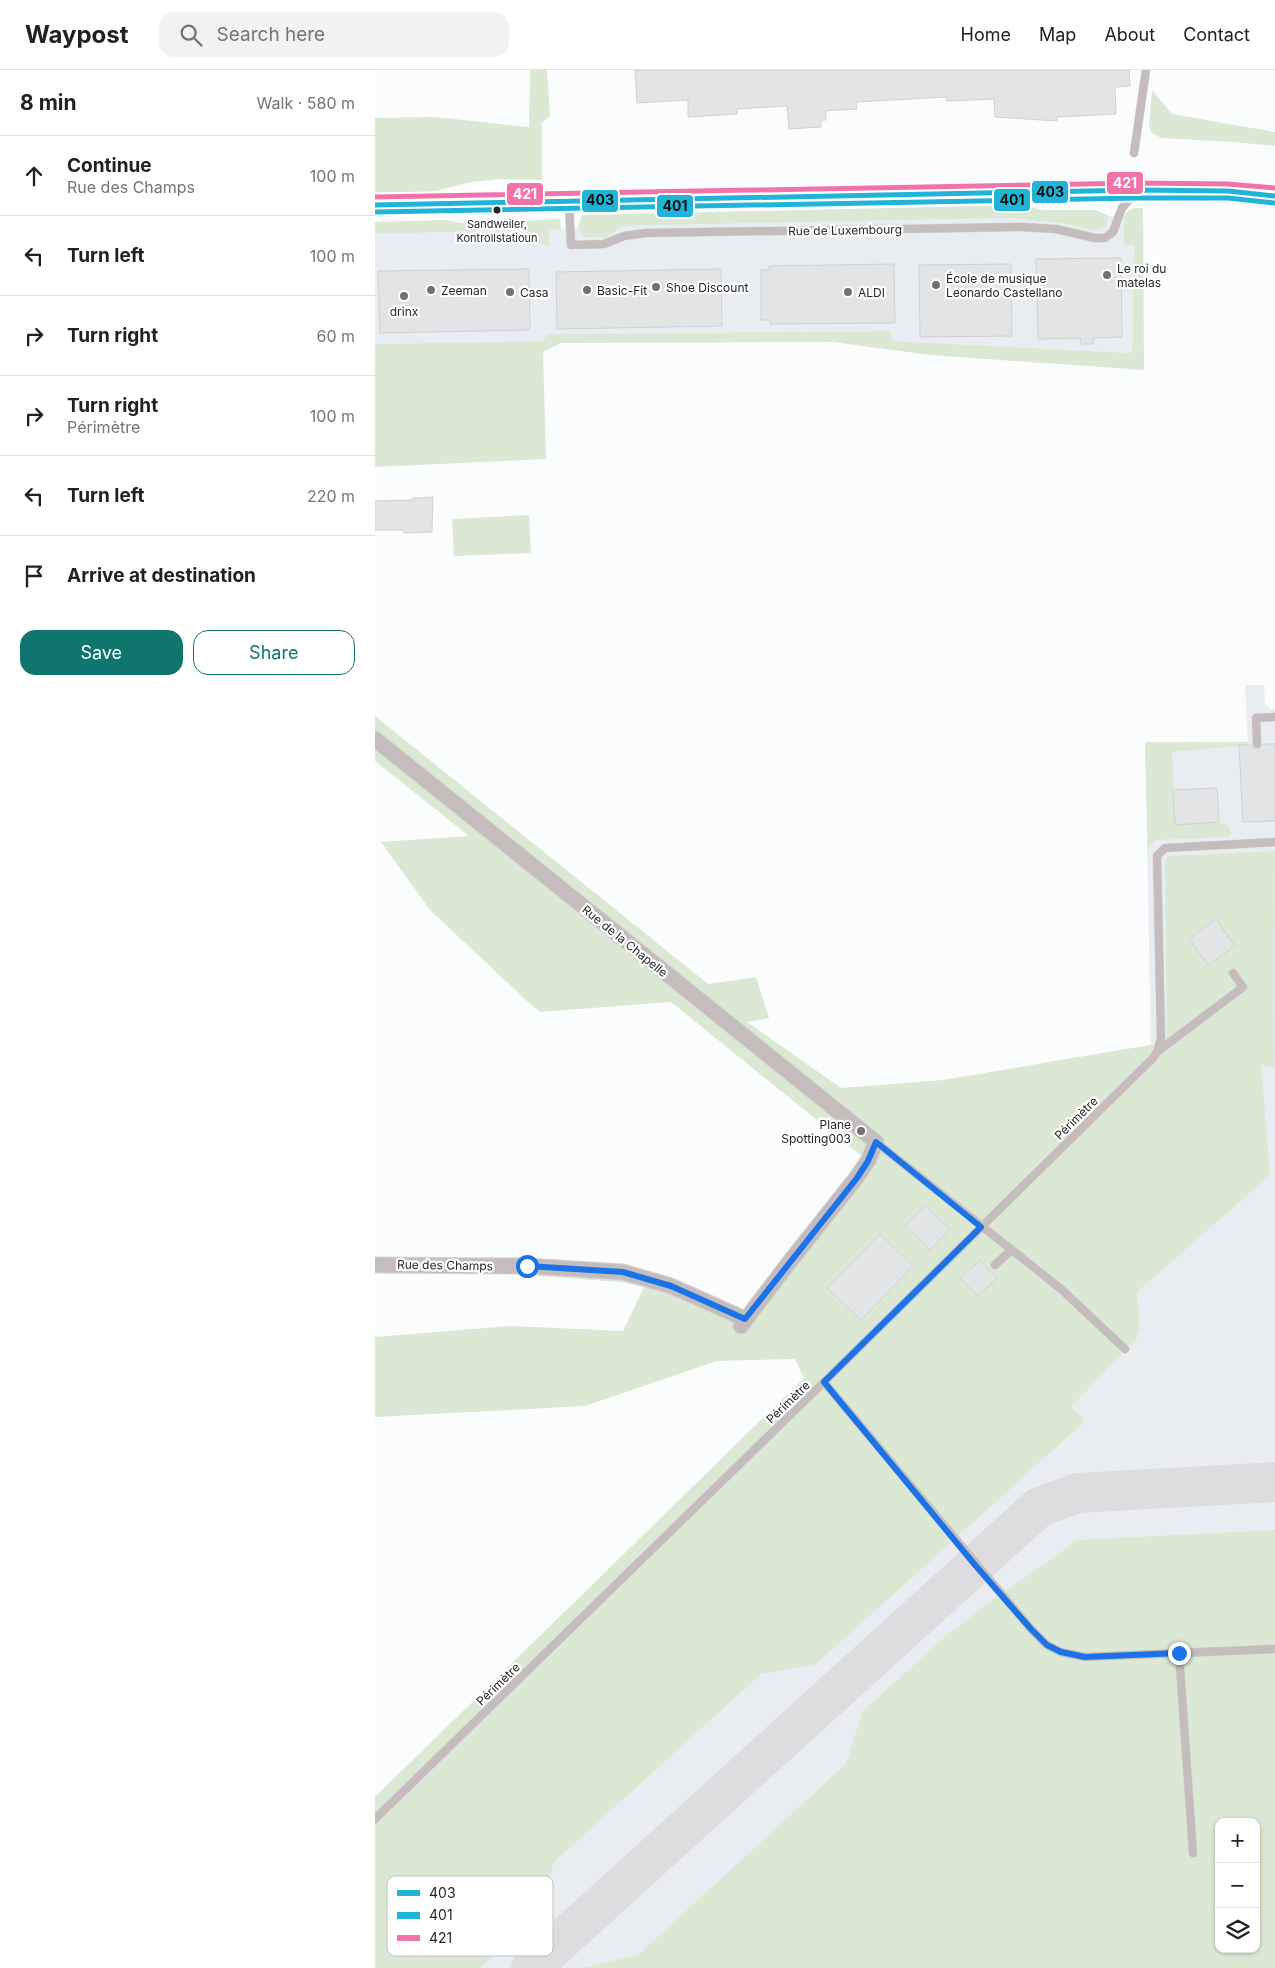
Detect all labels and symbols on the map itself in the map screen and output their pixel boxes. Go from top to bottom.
line badge: 421 [1106,171,1144,195]
text: 421 [1113,174,1137,191]
line badge: 403 [1031,180,1069,204]
line badge: 421 [506,182,544,206]
text: 403 [1036,183,1064,200]
text: 421 [513,185,537,202]
line badge: 401 [993,188,1031,212]
line badge: 403 [581,189,619,213]
text: 403 [586,191,614,208]
text: 401 [1000,191,1024,208]
line badge: 401 [656,194,694,218]
text: 401 [663,197,687,214]
marker: Sandweiler, Kontrollstatioun [492,205,502,215]
place label: Sandweiler, Kontrollstatioun [456,217,538,245]
street label: Rue de Luxembourg [788,222,902,238]
place label: Le roi du matelas [1117,261,1166,290]
marker: Le roi du matelas [1101,269,1113,281]
place label: École de musique Leonardo Castellano [946,271,1063,300]
marker: École de musique Leonardo Castellano [930,279,942,291]
place label: Shoe Discount [666,280,748,295]
marker: Shoe Discount [650,281,662,293]
place label: Zeeman [441,283,487,298]
place label: Basic-Fit [597,283,647,298]
marker: Zeeman [425,284,437,296]
marker: Basic-Fit [581,284,593,296]
place label: Casa [520,285,549,300]
place label: ALDI [858,285,885,300]
marker: Casa [504,286,516,298]
marker: ALDI [842,286,854,298]
marker: drinx [398,290,410,302]
place label: drinx [390,304,419,319]
street label: Rue de la Chapelle [579,902,671,980]
street label: Périmètre [1051,1093,1101,1143]
place label: Plane Spotting003 [781,1117,851,1146]
marker: Plane Spotting003 [855,1125,867,1137]
route start [516,1255,539,1278]
street label: Rue des Champs [397,1257,493,1273]
street label: Périmètre [763,1378,813,1426]
route end [1168,1642,1191,1665]
street label: Périmètre [473,1660,523,1708]
legend [387,1876,553,1956]
text: 403 [429,1884,456,1901]
text: 401 [429,1906,453,1923]
text: 421 [429,1929,452,1946]

